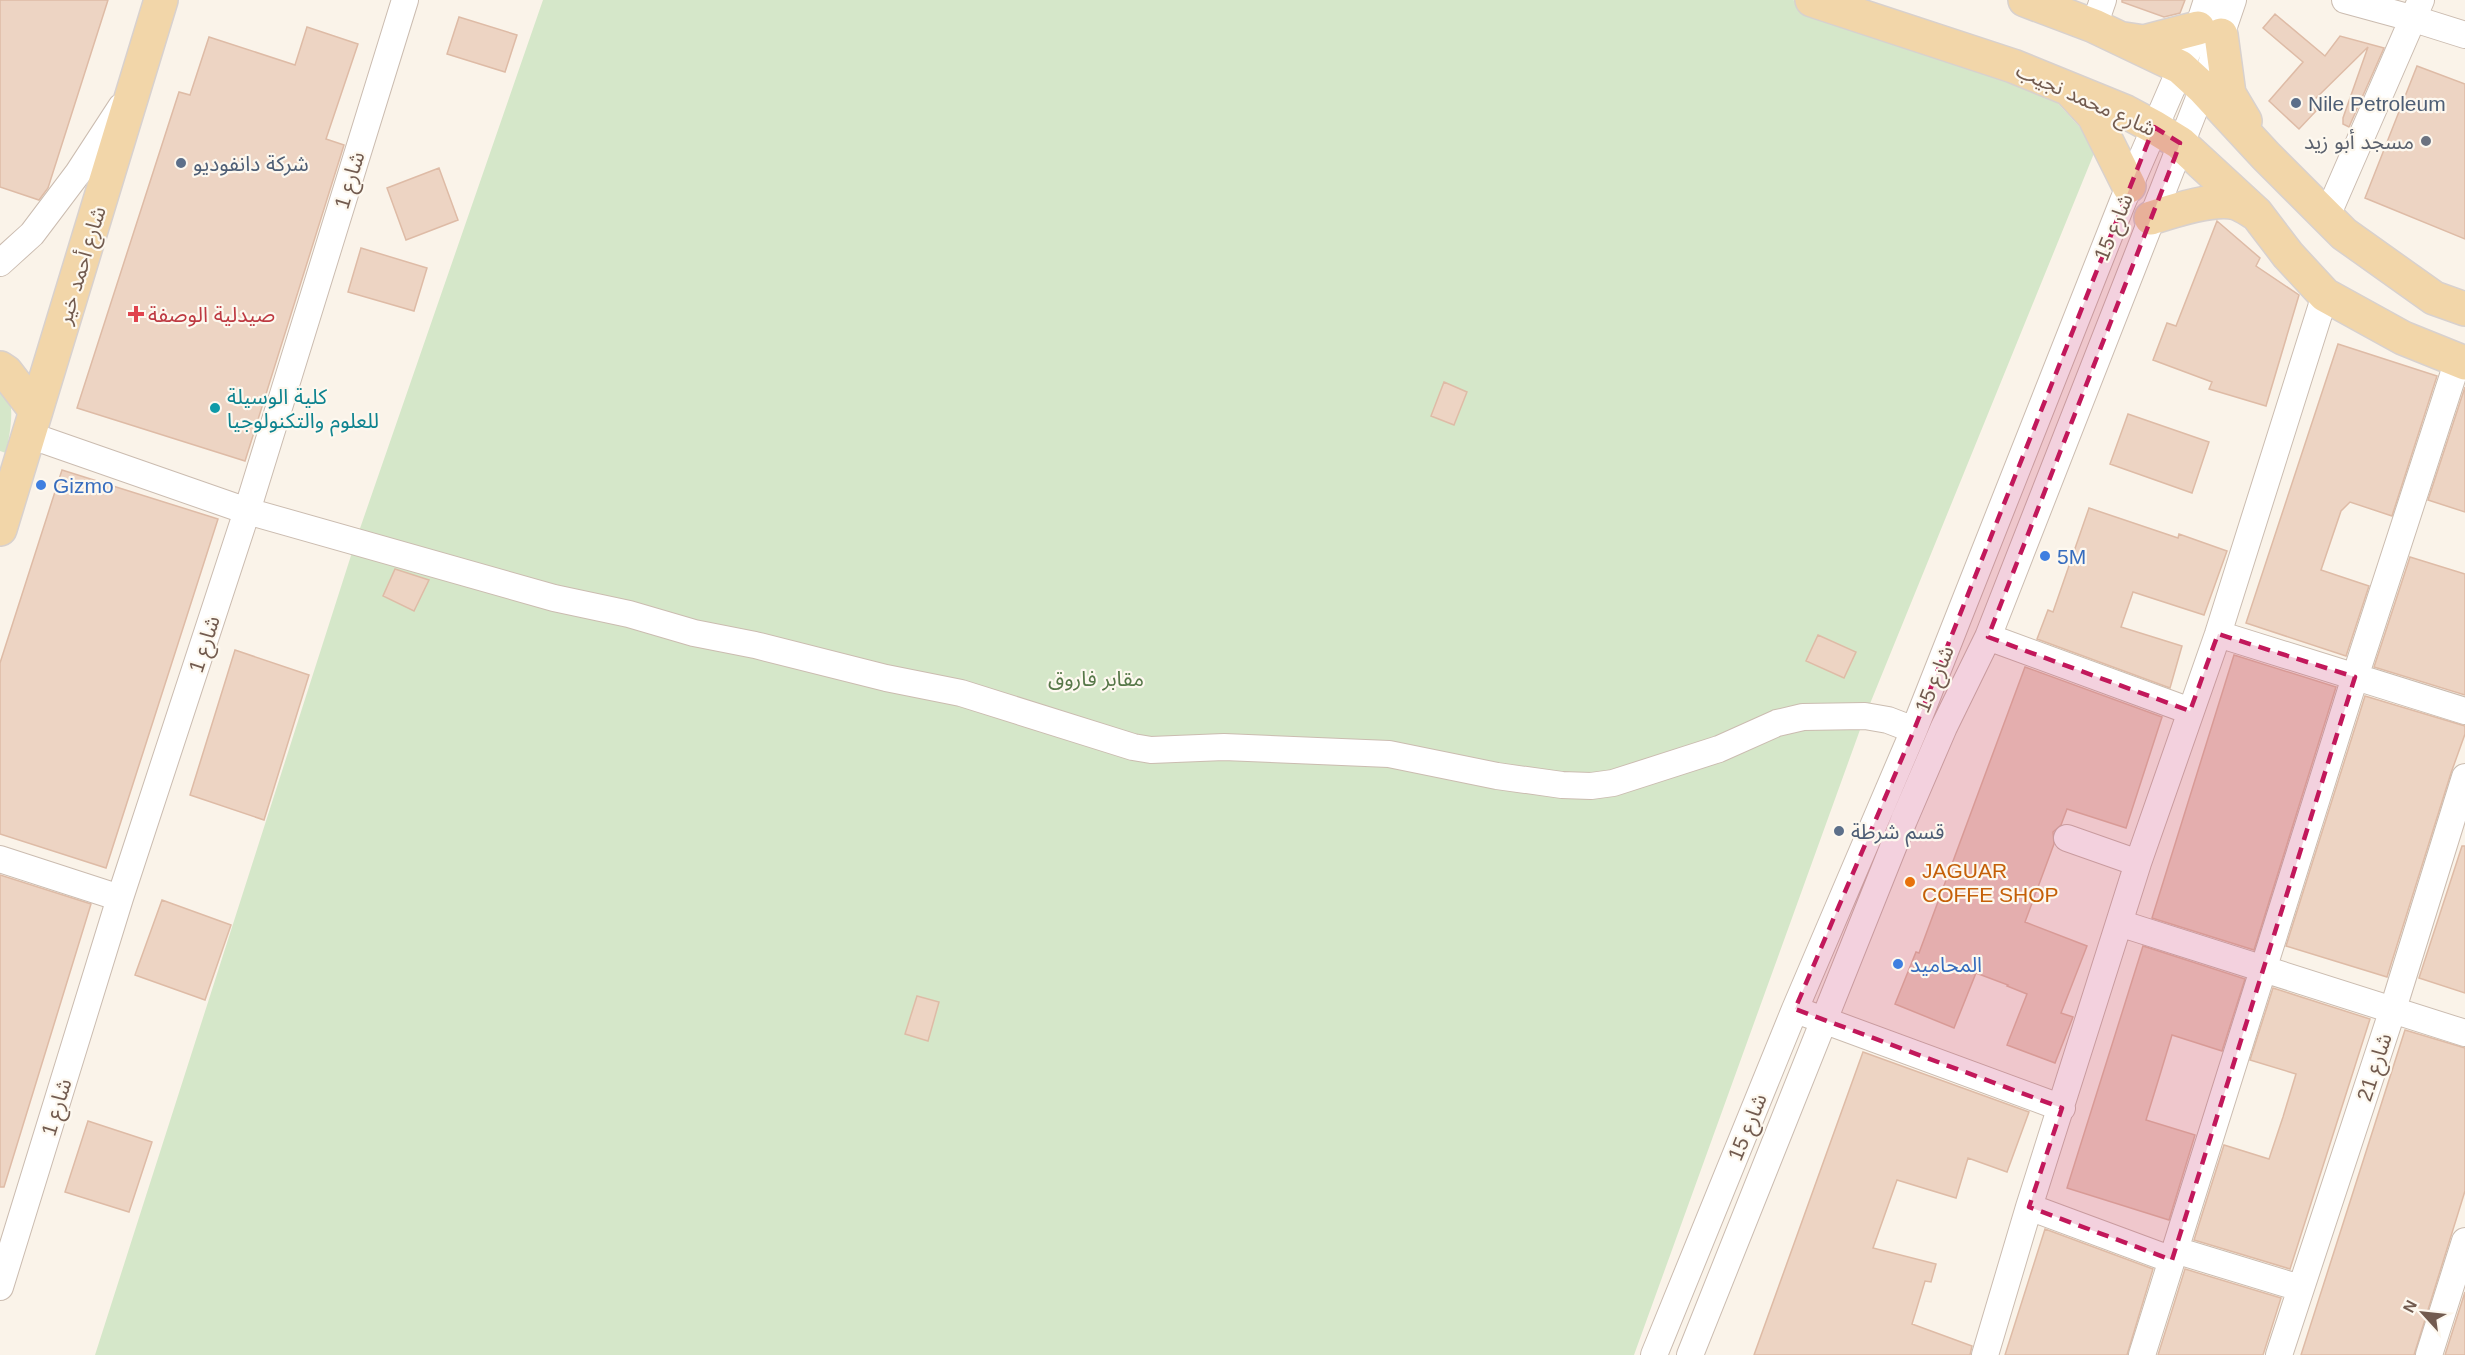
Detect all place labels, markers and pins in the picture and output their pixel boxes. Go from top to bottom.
place label: Nile Petroleum [2308,92,2446,115]
marker: Nile Petroleum [2289,96,2303,110]
place label: مسجد أبو زيد [2304,129,2414,154]
marker: مسجد أبو زيد [2419,134,2433,148]
place label: شركة دانفوديو [193,152,309,176]
marker: شركة دانفوديو [174,156,188,170]
place label: صيدلية الوصفة [148,303,275,327]
marker: صيدلية الوصفة [129,307,143,321]
place label: كلية الوسيلة للعلوم والتكنولوجيا [227,385,379,437]
marker: كلية الوسيلة للعلوم والتكنولوجيا [208,401,222,415]
place label: Gizmo [53,474,114,497]
marker: Gizmo [34,478,48,492]
place label: 5M [2057,545,2086,568]
marker: 5M [2038,549,2052,563]
place label: قسم شرطة [1851,820,1944,847]
marker: قسم شرطة [1832,824,1846,838]
place label: JAGUAR COFFE SHOP [1922,859,2059,906]
marker: JAGUAR COFFE SHOP [1903,875,1917,889]
place label: المحاميد [1910,953,1982,976]
marker: المحاميد [1891,957,1905,971]

